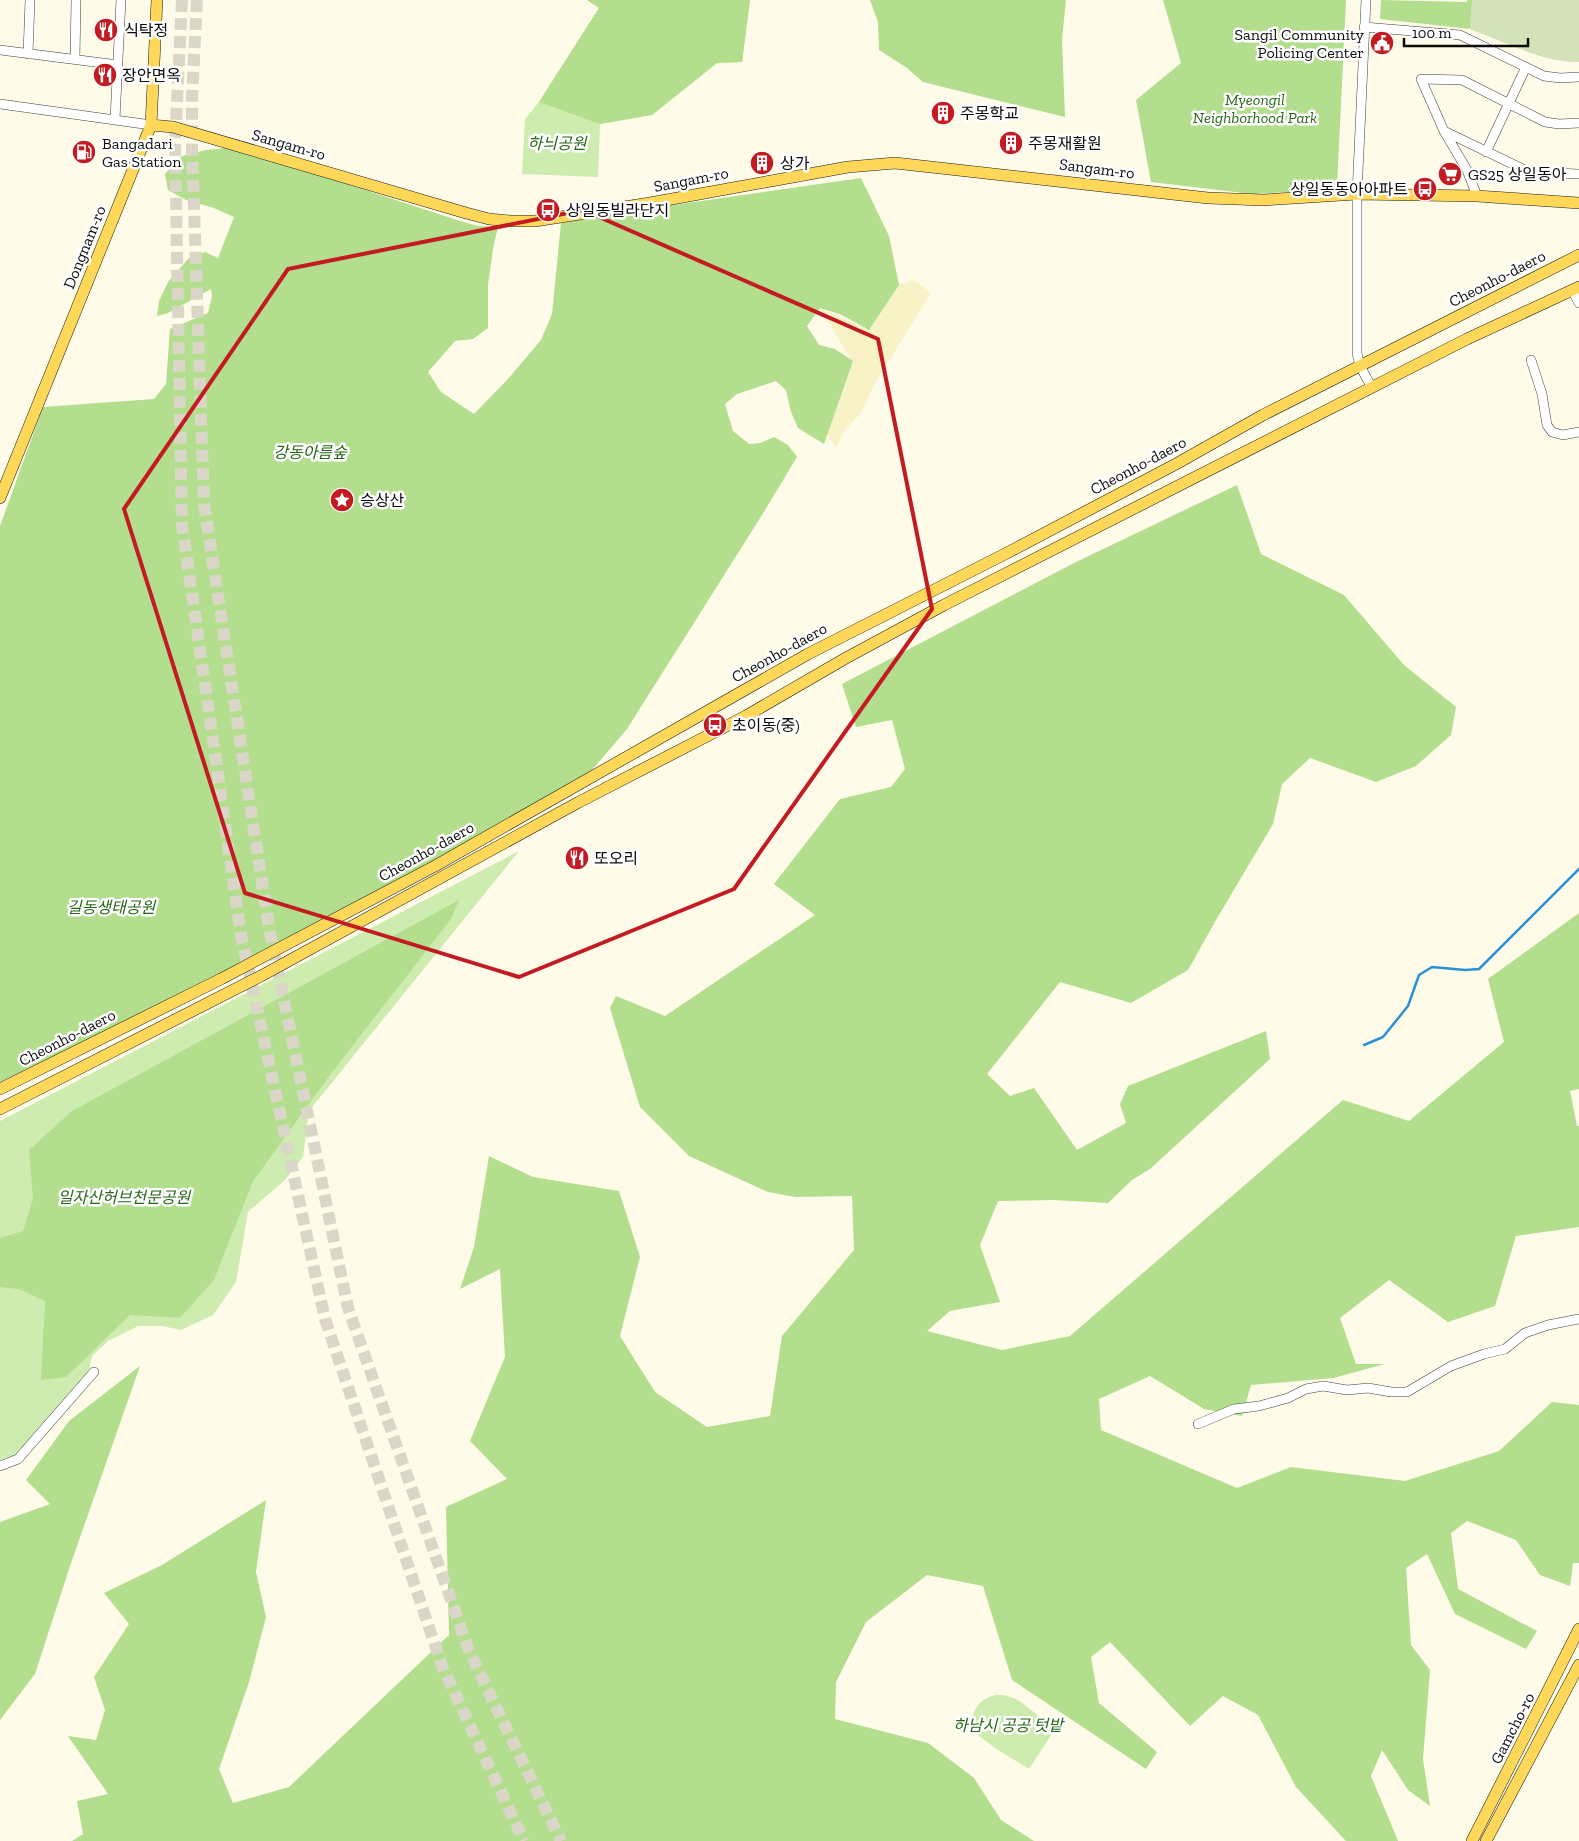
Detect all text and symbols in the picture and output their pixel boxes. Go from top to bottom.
scale bar [1404,15,1528,47]
restaurant icon: 식탁정 [93,17,119,43]
place label: 식탁정 [124,21,168,40]
text: 100 m [1412,24,1451,42]
place label: Sangil Community Policing Center [1235,25,1365,62]
public building icon: Sangil Community Policing Center [1369,30,1395,56]
restaurant icon: 장안면옥 [92,62,118,88]
place label: 장안면옥 [122,66,181,85]
park label: Myeongil Neighborhood Park [1193,90,1317,127]
building icon: 주몽학교 [930,100,956,126]
place label: 주몽학교 [960,104,1019,123]
street label: Sangam-ro [250,125,328,164]
building icon: 주몽재활원 [998,130,1024,156]
place label: Bangadari Gas Station [102,134,182,171]
park label: 하늬공원 [528,134,588,153]
place label: 주몽재활원 [1028,134,1102,153]
fuel station icon: Bangadari Gas Station [71,139,97,165]
building icon: 상가 [749,150,775,176]
place label: 상가 [780,154,810,173]
street label: Sangam-ro [1058,154,1136,183]
supermarket icon: GS25 상일동아 [1437,161,1463,187]
street label: Sangam-ro [652,163,730,196]
place label: GS25 상일동아 [1468,165,1567,184]
bus stop icon: 상일동동아아파트 [1412,176,1438,202]
place label: 상일동동아아파트 [1290,180,1408,199]
bus stop icon: 상일동빌라단지 [535,197,561,223]
place label: 상일동빌라단지 [566,201,669,220]
street label: Dongnam-ro [59,203,110,292]
street label: Cheonho-daero [1446,246,1549,311]
street label: Cheonho-daero [1087,432,1189,499]
park label: 강동아름숲 [273,443,348,462]
place icon: 승상산 [329,487,355,513]
place label: 승상산 [360,491,404,510]
street label: Cheonho-daero [728,618,830,686]
bus stop icon: 초이동(중) [702,712,728,738]
place label: 초이동(중) [732,716,800,735]
street label: Cheonho-daero [375,817,477,885]
restaurant icon: 또오리 [564,845,590,871]
place label: 또오리 [594,849,638,868]
park label: 길동생태공원 [67,898,156,917]
street label: Cheonho-daero [16,1005,119,1070]
park label: 일자산허브천문공원 [58,1188,192,1207]
street label: Gamcho-ro [1486,1689,1538,1767]
park label: 하남시 공공 텃밭 [953,1716,1065,1735]

